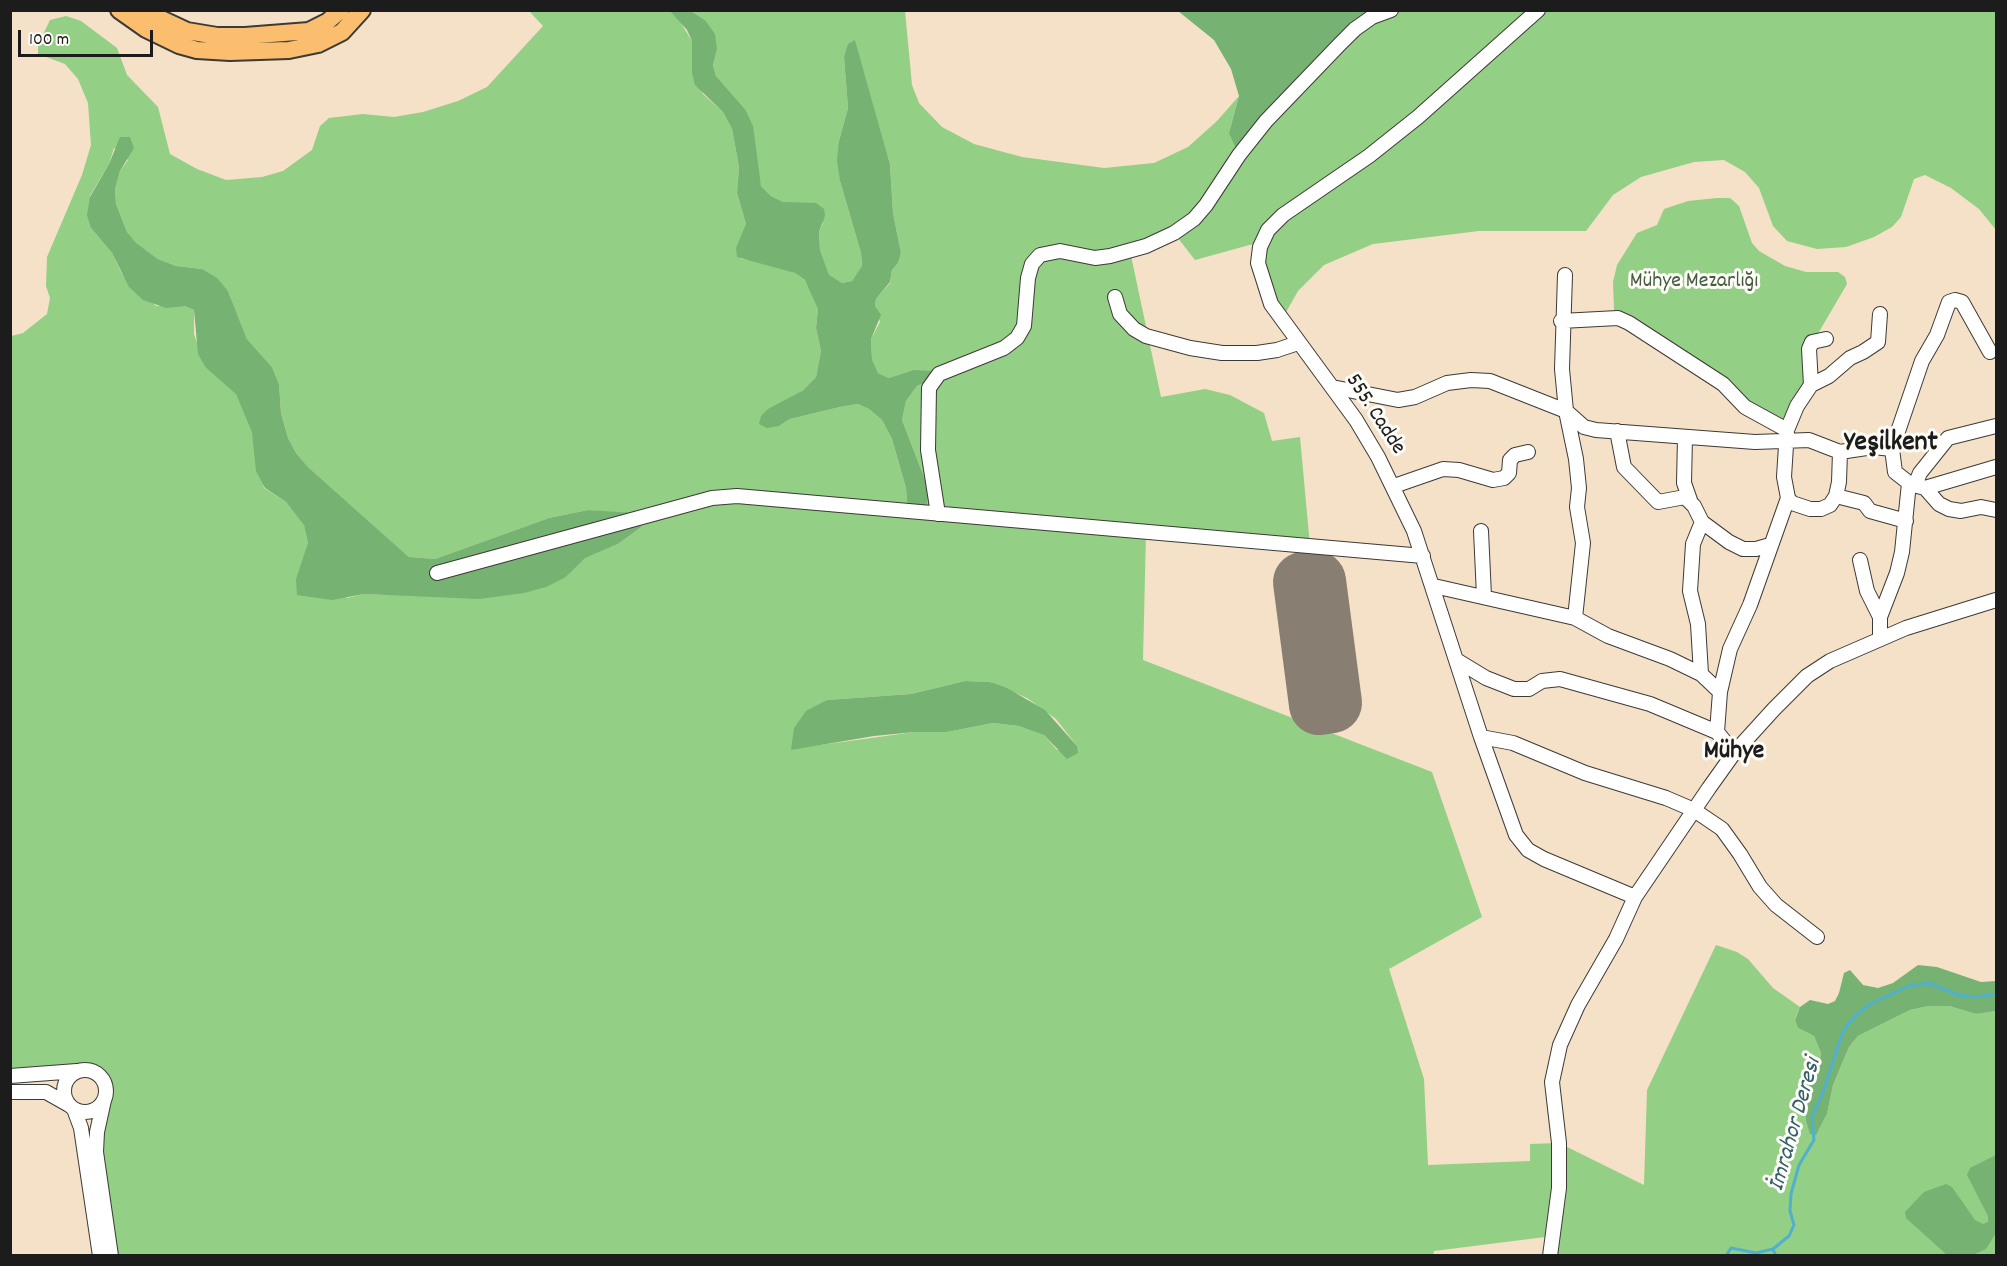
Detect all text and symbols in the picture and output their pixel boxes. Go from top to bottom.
scale bar [21,18,156,56]
text: 100 m [29,28,69,53]
park label: Mühye Mezarlığı [1630,270,1758,296]
street label: 555. Cadde [1338,370,1410,460]
district label: Yeşilkent [1844,428,1938,462]
district label: Mühye [1704,737,1764,769]
water label: İmrahor Deresi [1764,1055,1830,1195]

